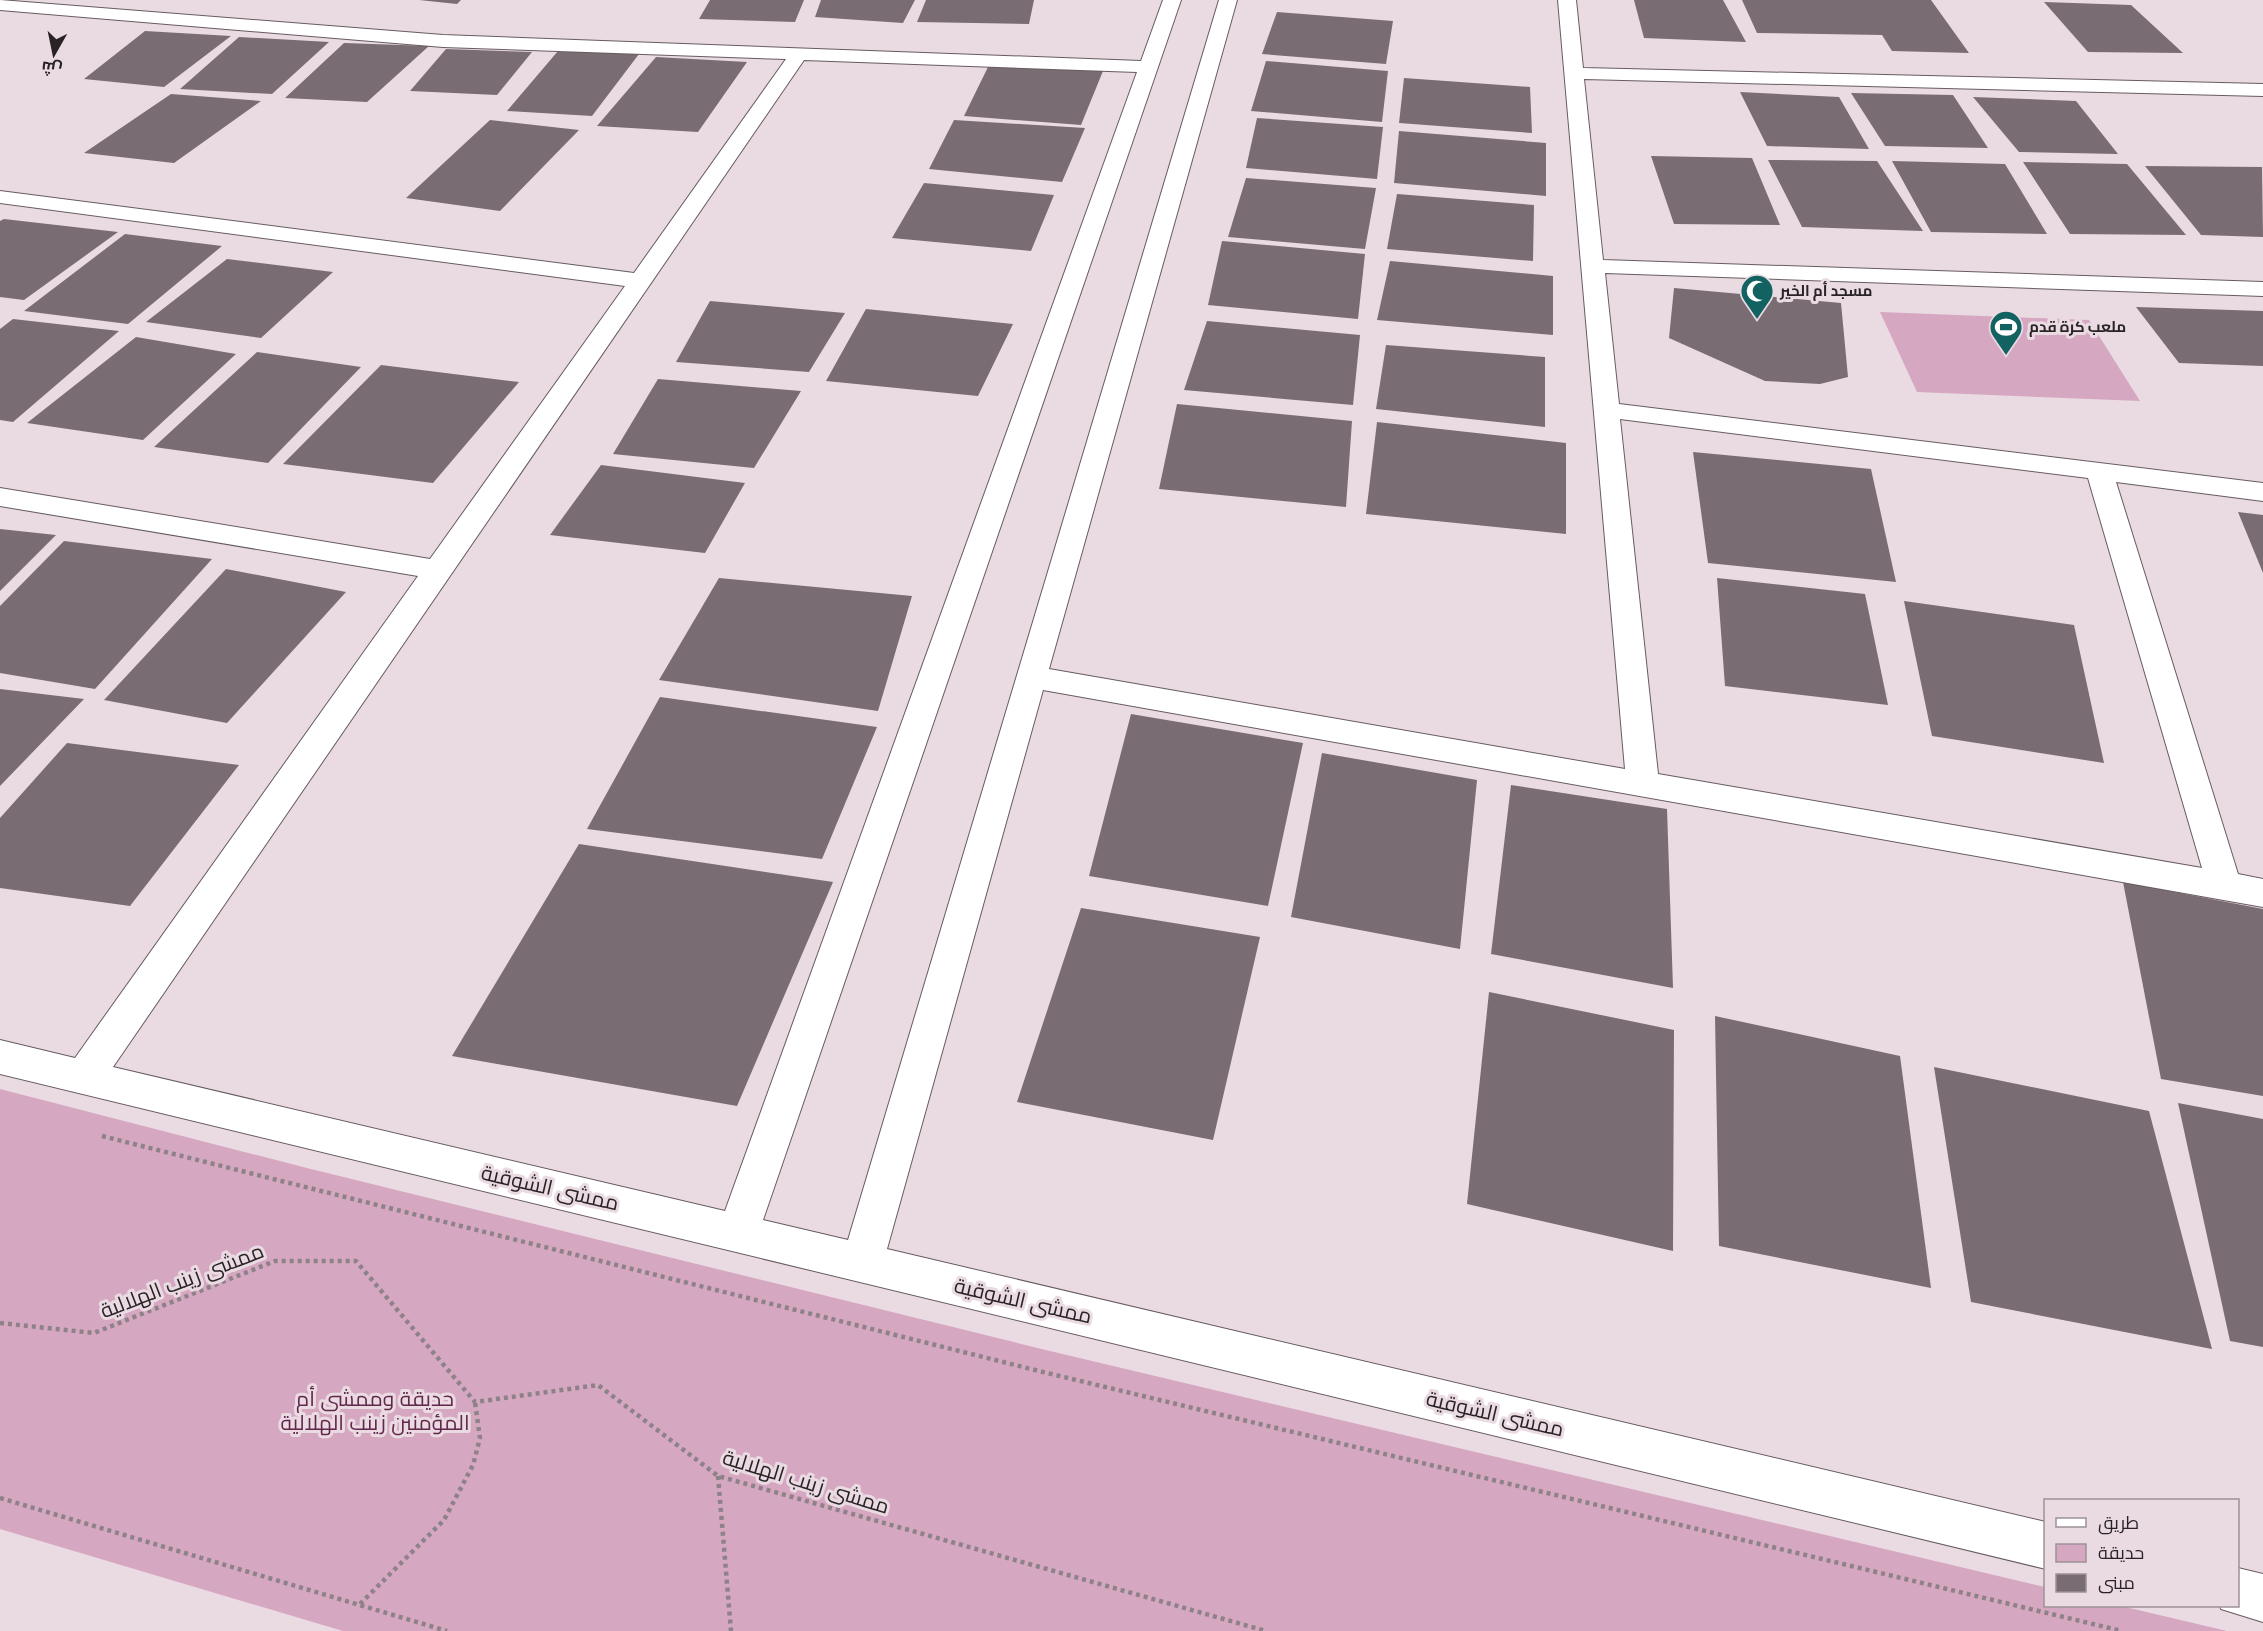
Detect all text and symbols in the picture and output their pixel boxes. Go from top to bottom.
north arrow [24,24,84,84]
text: ش [40,55,64,81]
mosque icon: مسجد أم الخير [1739,273,1775,320]
place label: مسجد أم الخير [1779,280,1872,301]
sports icon: ملعب كرة قدم [1988,309,2024,356]
place label: ملعب كرة قدم [2029,316,2126,337]
street label: ممشى الشوقية [478,1158,622,1217]
street label: ممشى زينب الهلالية [96,1236,268,1325]
street label: ممشى الشوقية [951,1271,1095,1330]
park label: حديقة وممشى أم المؤمنين زينب الهلالية [280,1384,470,1437]
street label: ممشى الشوقية [1423,1384,1567,1443]
street label: ممشى زينب الهلالية [719,1442,893,1521]
legend [2044,1499,2239,1607]
text: طريق [2098,1510,2139,1535]
text: حديقة [2098,1540,2144,1565]
text: مبنى [2098,1570,2135,1595]

